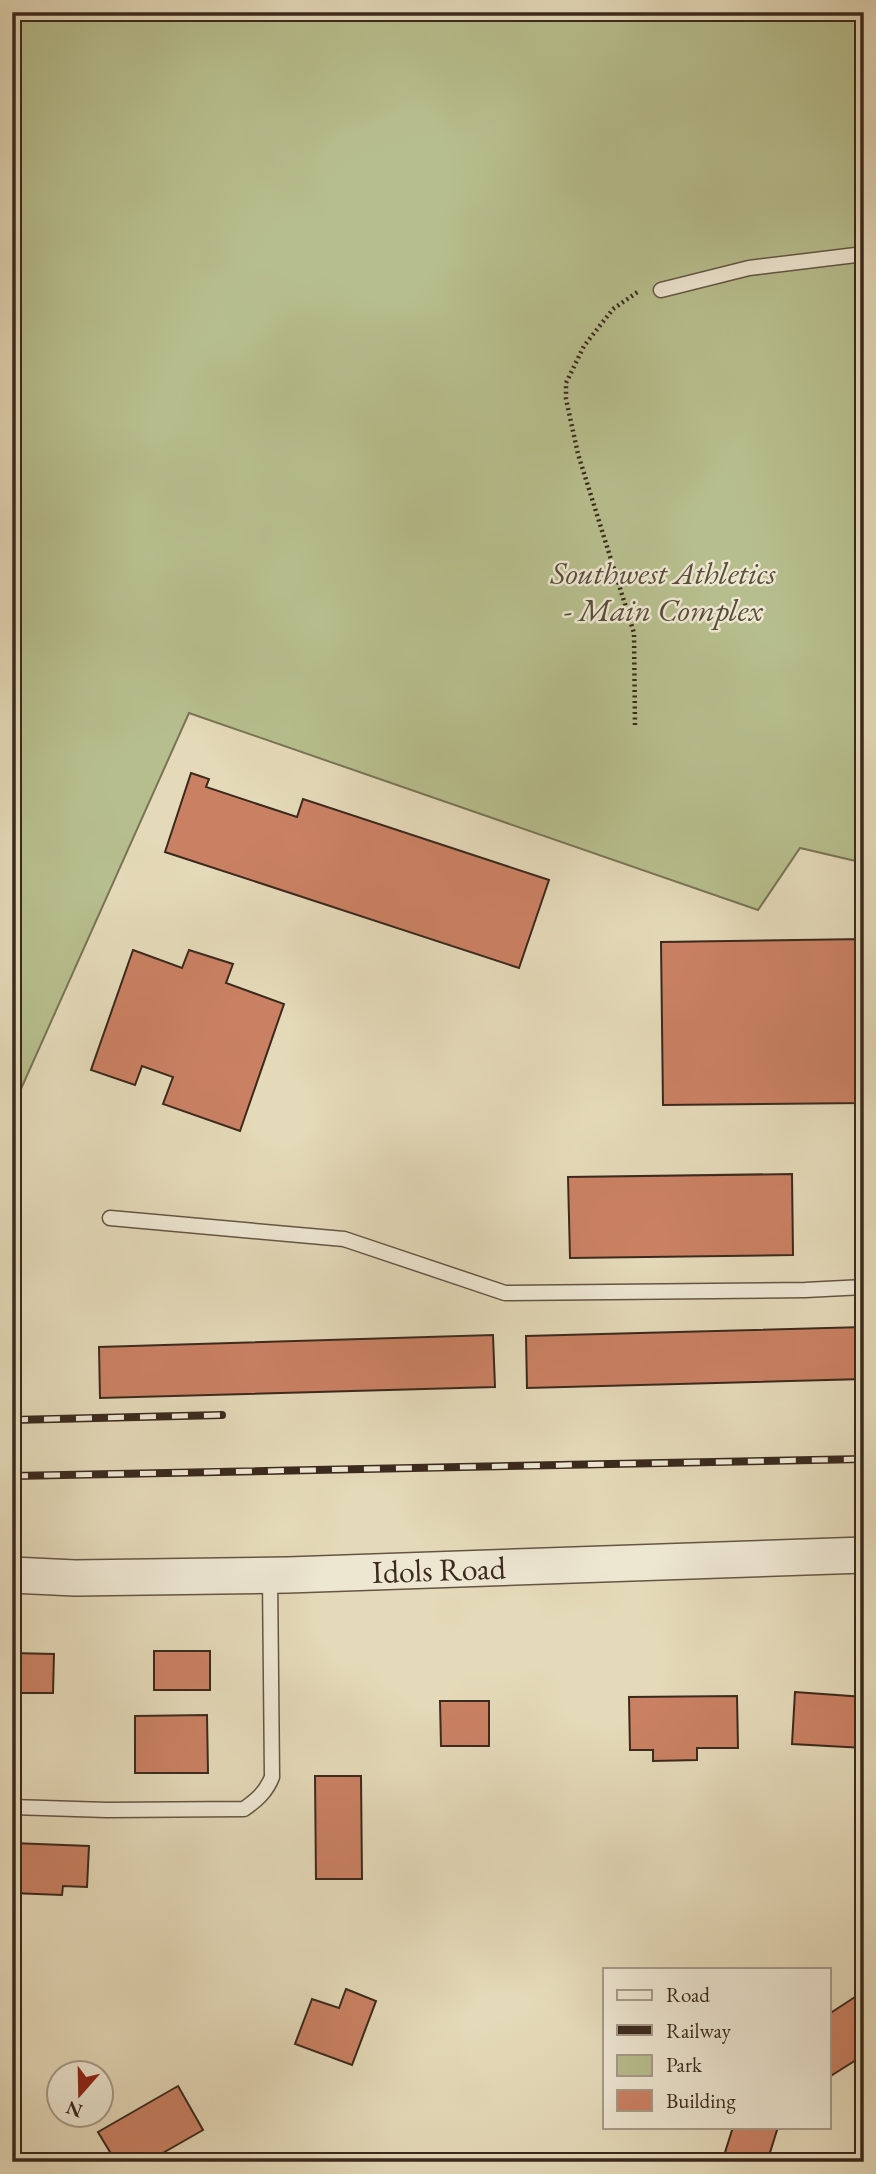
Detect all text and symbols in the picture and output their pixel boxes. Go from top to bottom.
park label: Southwest Athletics - Main Complex [549,552,776,631]
street label: Idols Road [371,1546,507,1593]
legend [603,1968,830,2128]
text: Road [666,1981,710,2008]
text: Railway [666,2017,732,2044]
text: Park [666,2051,703,2078]
north arrow [46,2058,116,2128]
text: Building [666,2087,736,2114]
text: N [62,2095,86,2124]

